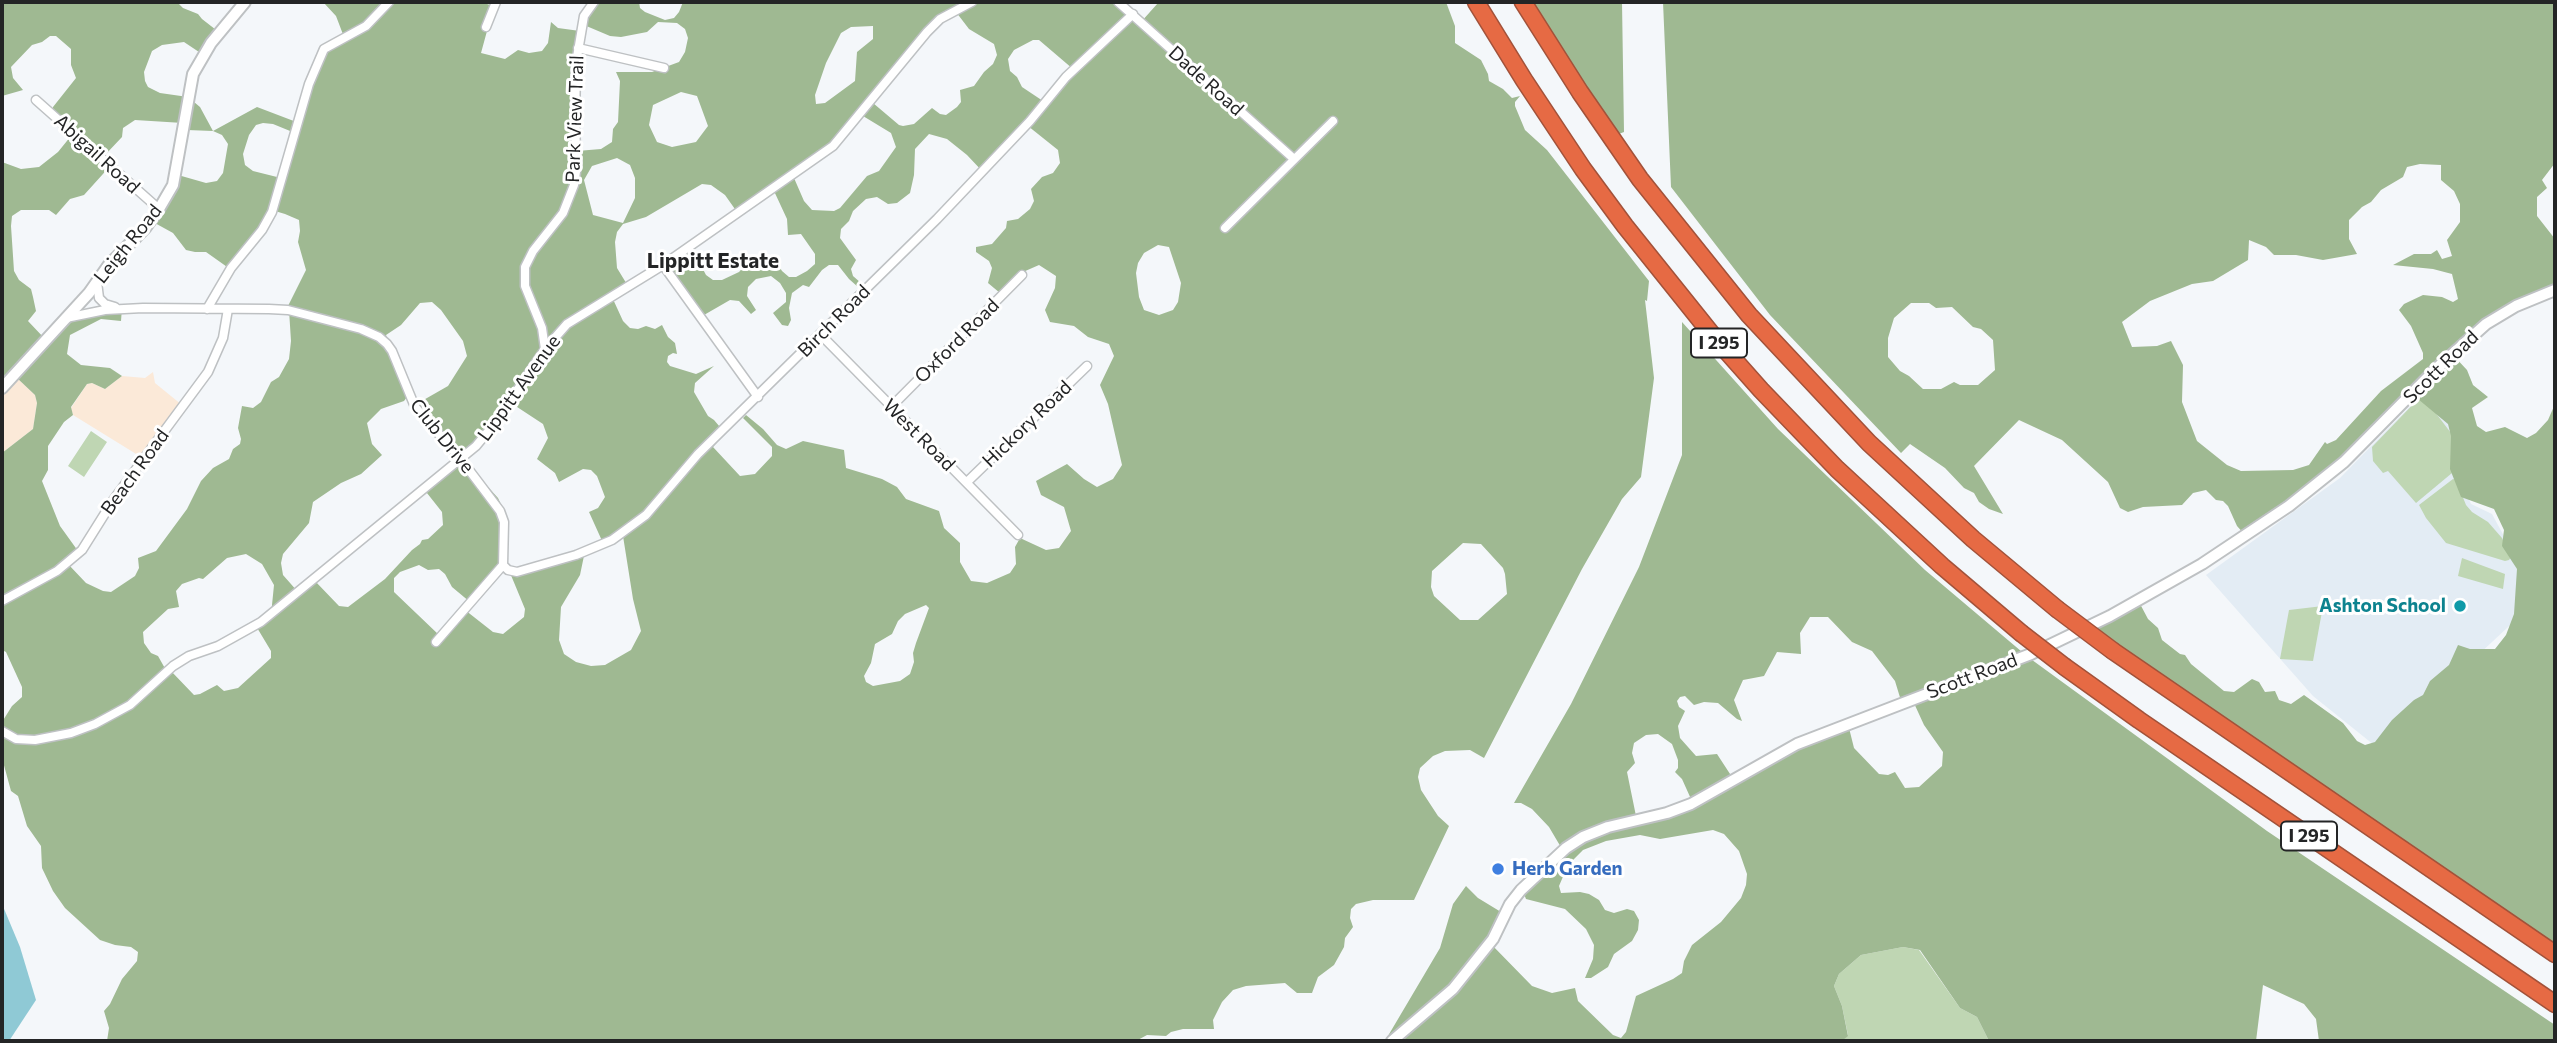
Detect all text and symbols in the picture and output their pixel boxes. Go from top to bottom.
street label: Dade Road [1164,41,1248,121]
street label: Park View Trail [561,55,589,183]
street label: Abigail Road [50,110,144,198]
street label: Leigh Road [89,200,167,288]
district label: Lippitt Estate [647,248,779,274]
street label: Birch Road [793,280,875,362]
street label: Oxford Road [910,294,1004,388]
street label: Scott Road [2399,326,2483,408]
road number: I 295 [1691,328,1747,358]
street label: Lippitt Avenue [473,330,565,446]
street label: Hickory Road [978,376,1076,472]
street label: Club Drive [405,394,479,478]
street label: West Road [878,394,960,476]
street label: Beach Road [96,425,174,519]
place label: Ashton School [2319,595,2446,617]
marker: Ashton School [2452,598,2468,614]
street label: Scott Road [1923,648,2021,704]
road number: I 295 [2281,822,2337,850]
place label: Herb Garden [1512,858,1623,880]
marker: Herb Garden [1490,861,1506,877]

